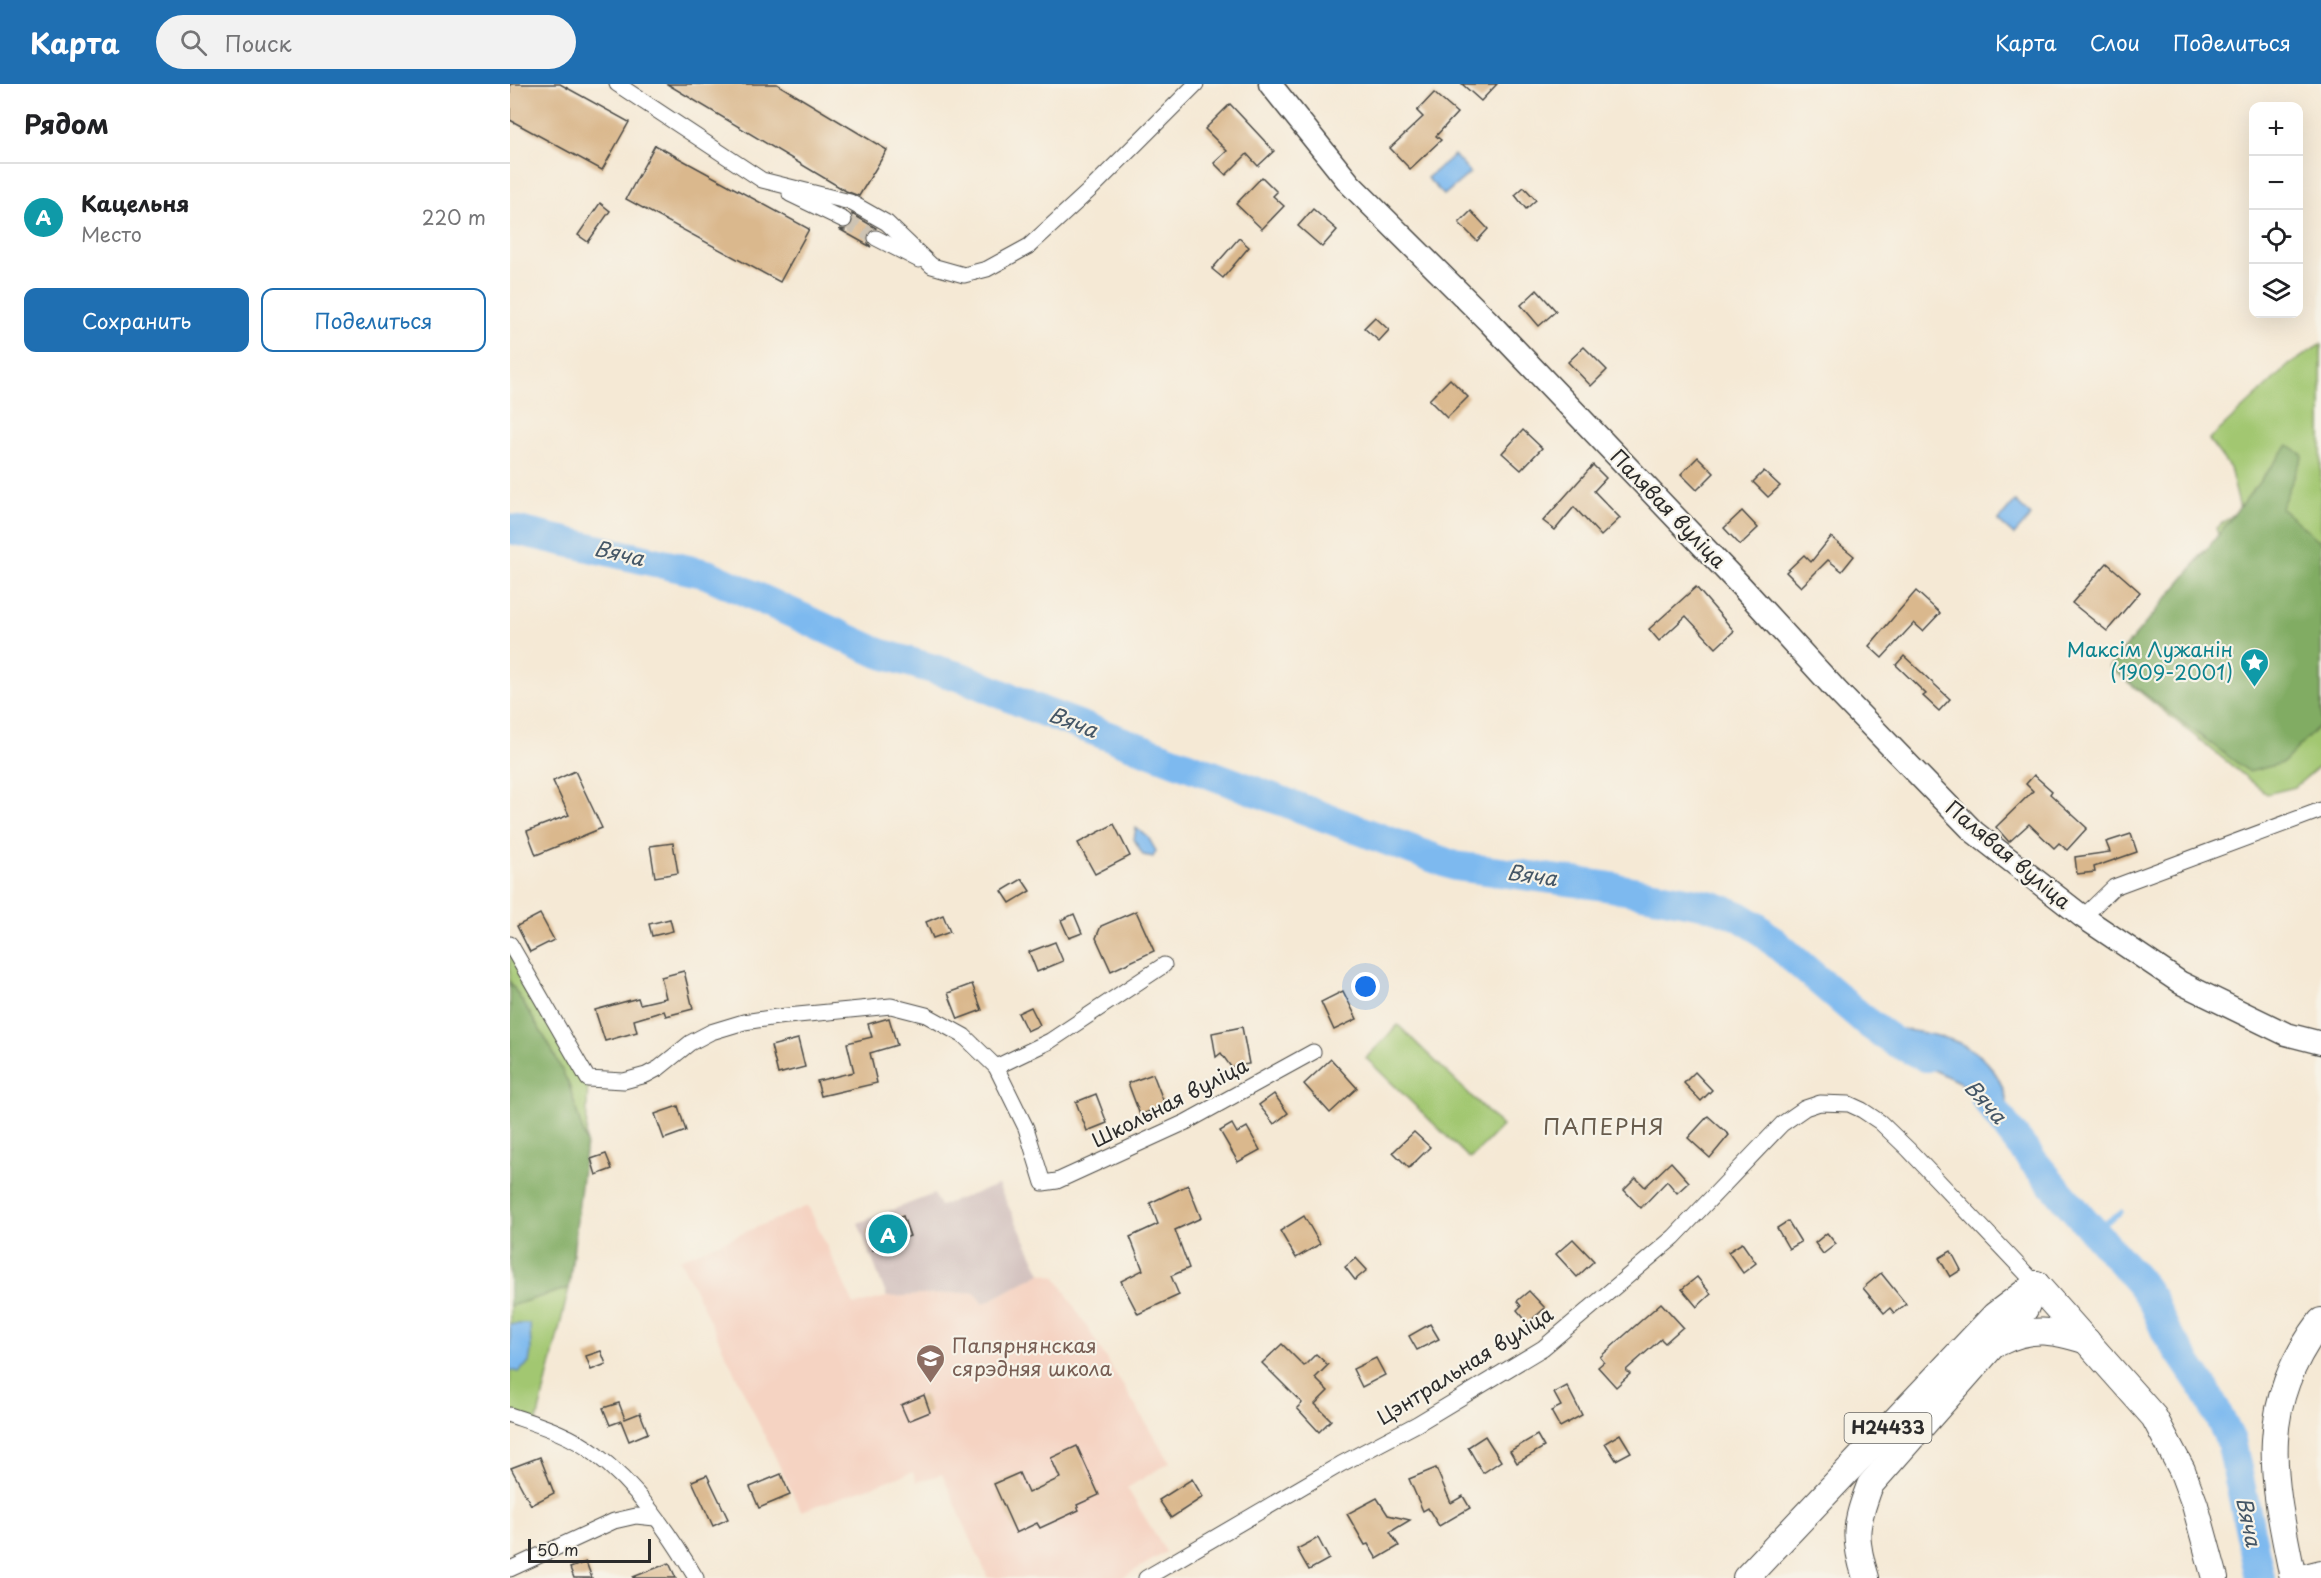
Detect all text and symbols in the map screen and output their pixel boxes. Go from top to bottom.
search box [156,15,576,69]
text: Карта [30,21,120,64]
icon: search [177,26,210,59]
text: Поиск [225,26,292,59]
text: Карта [1995,26,2057,58]
text: Слои [2090,26,2140,58]
text: Поделиться [2173,26,2291,58]
map controls [2249,102,2303,318]
button: + [2249,102,2303,156]
text: Рядом [24,104,109,143]
button: − [2249,156,2303,210]
text: Кацельня [81,186,189,219]
text: A [36,202,51,232]
text: 220 m [422,202,486,232]
button: locate [2249,210,2303,264]
text: Место [81,219,142,249]
button: layers [2249,264,2303,318]
button: Сохранить [24,288,249,352]
button: Поделиться [261,288,486,352]
street label: Палявая вуліца [1604,442,1734,575]
water label: Вяча [592,531,648,574]
place label: Максiм Лужанiн (1909-2001) [2067,634,2233,687]
place icon: Максiм Лужанiн (1909-2001) [2238,646,2270,688]
water label: Вяча [1045,697,1104,745]
street label: Палявая вуліца [1939,793,2078,916]
water label: Вяча [1505,855,1560,893]
your location [1351,972,1380,1001]
street label: Школьная вуліца [1086,1049,1254,1155]
water label: Вяча [1958,1071,2016,1131]
district label: ПАПЕРНЯ [1543,1109,1665,1142]
pin: A [868,1212,908,1256]
street label: Цэнтральная вуліца [1370,1298,1559,1432]
place label: Папярнянская сярэдняя школа [952,1330,1112,1383]
school or university icon: Папярнянская сярэдняя школа [915,1342,947,1384]
road number: Н24433 [1844,1413,1932,1443]
water label: Вяча [2229,1494,2271,1550]
scale bar [528,1536,651,1564]
text: 50 m [537,1537,578,1561]

